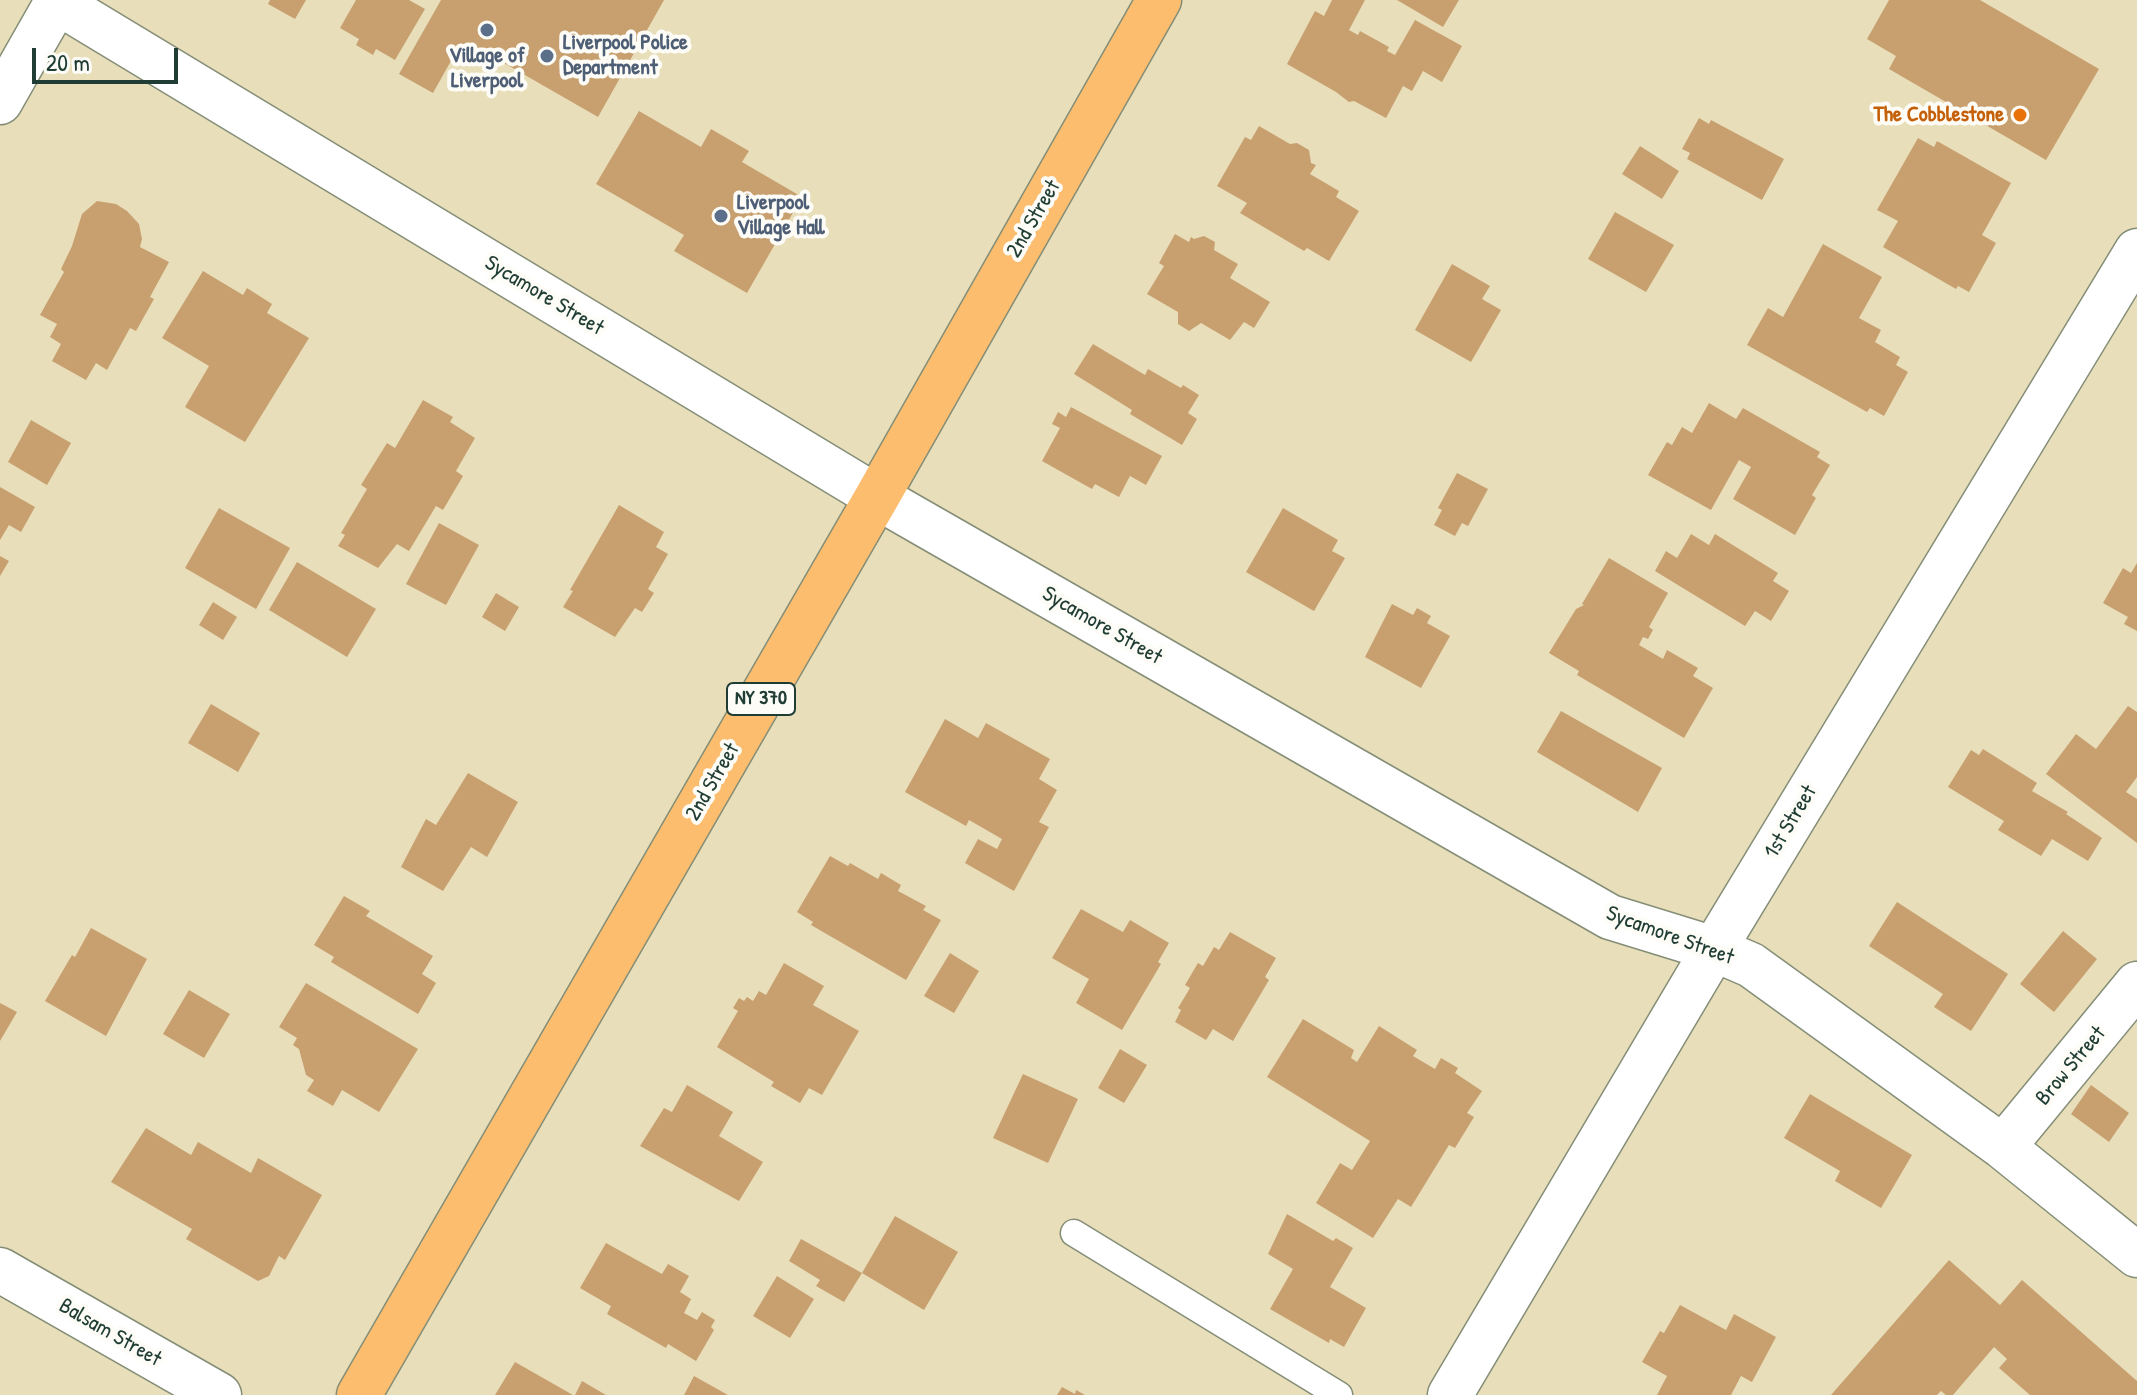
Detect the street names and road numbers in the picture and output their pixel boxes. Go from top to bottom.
street label: 2nd Street [1001,176,1067,262]
street label: Sycamore Street [480,250,608,342]
street label: Sycamore Street [1037,581,1167,671]
road number: NY 370 [727,683,795,715]
street label: 2nd Street [680,739,746,825]
street label: 1st Street [1759,781,1823,863]
street label: Sycamore Street [1603,901,1737,971]
street label: Brow Street [2030,1021,2112,1111]
street label: Balsam Street [54,1293,166,1373]

